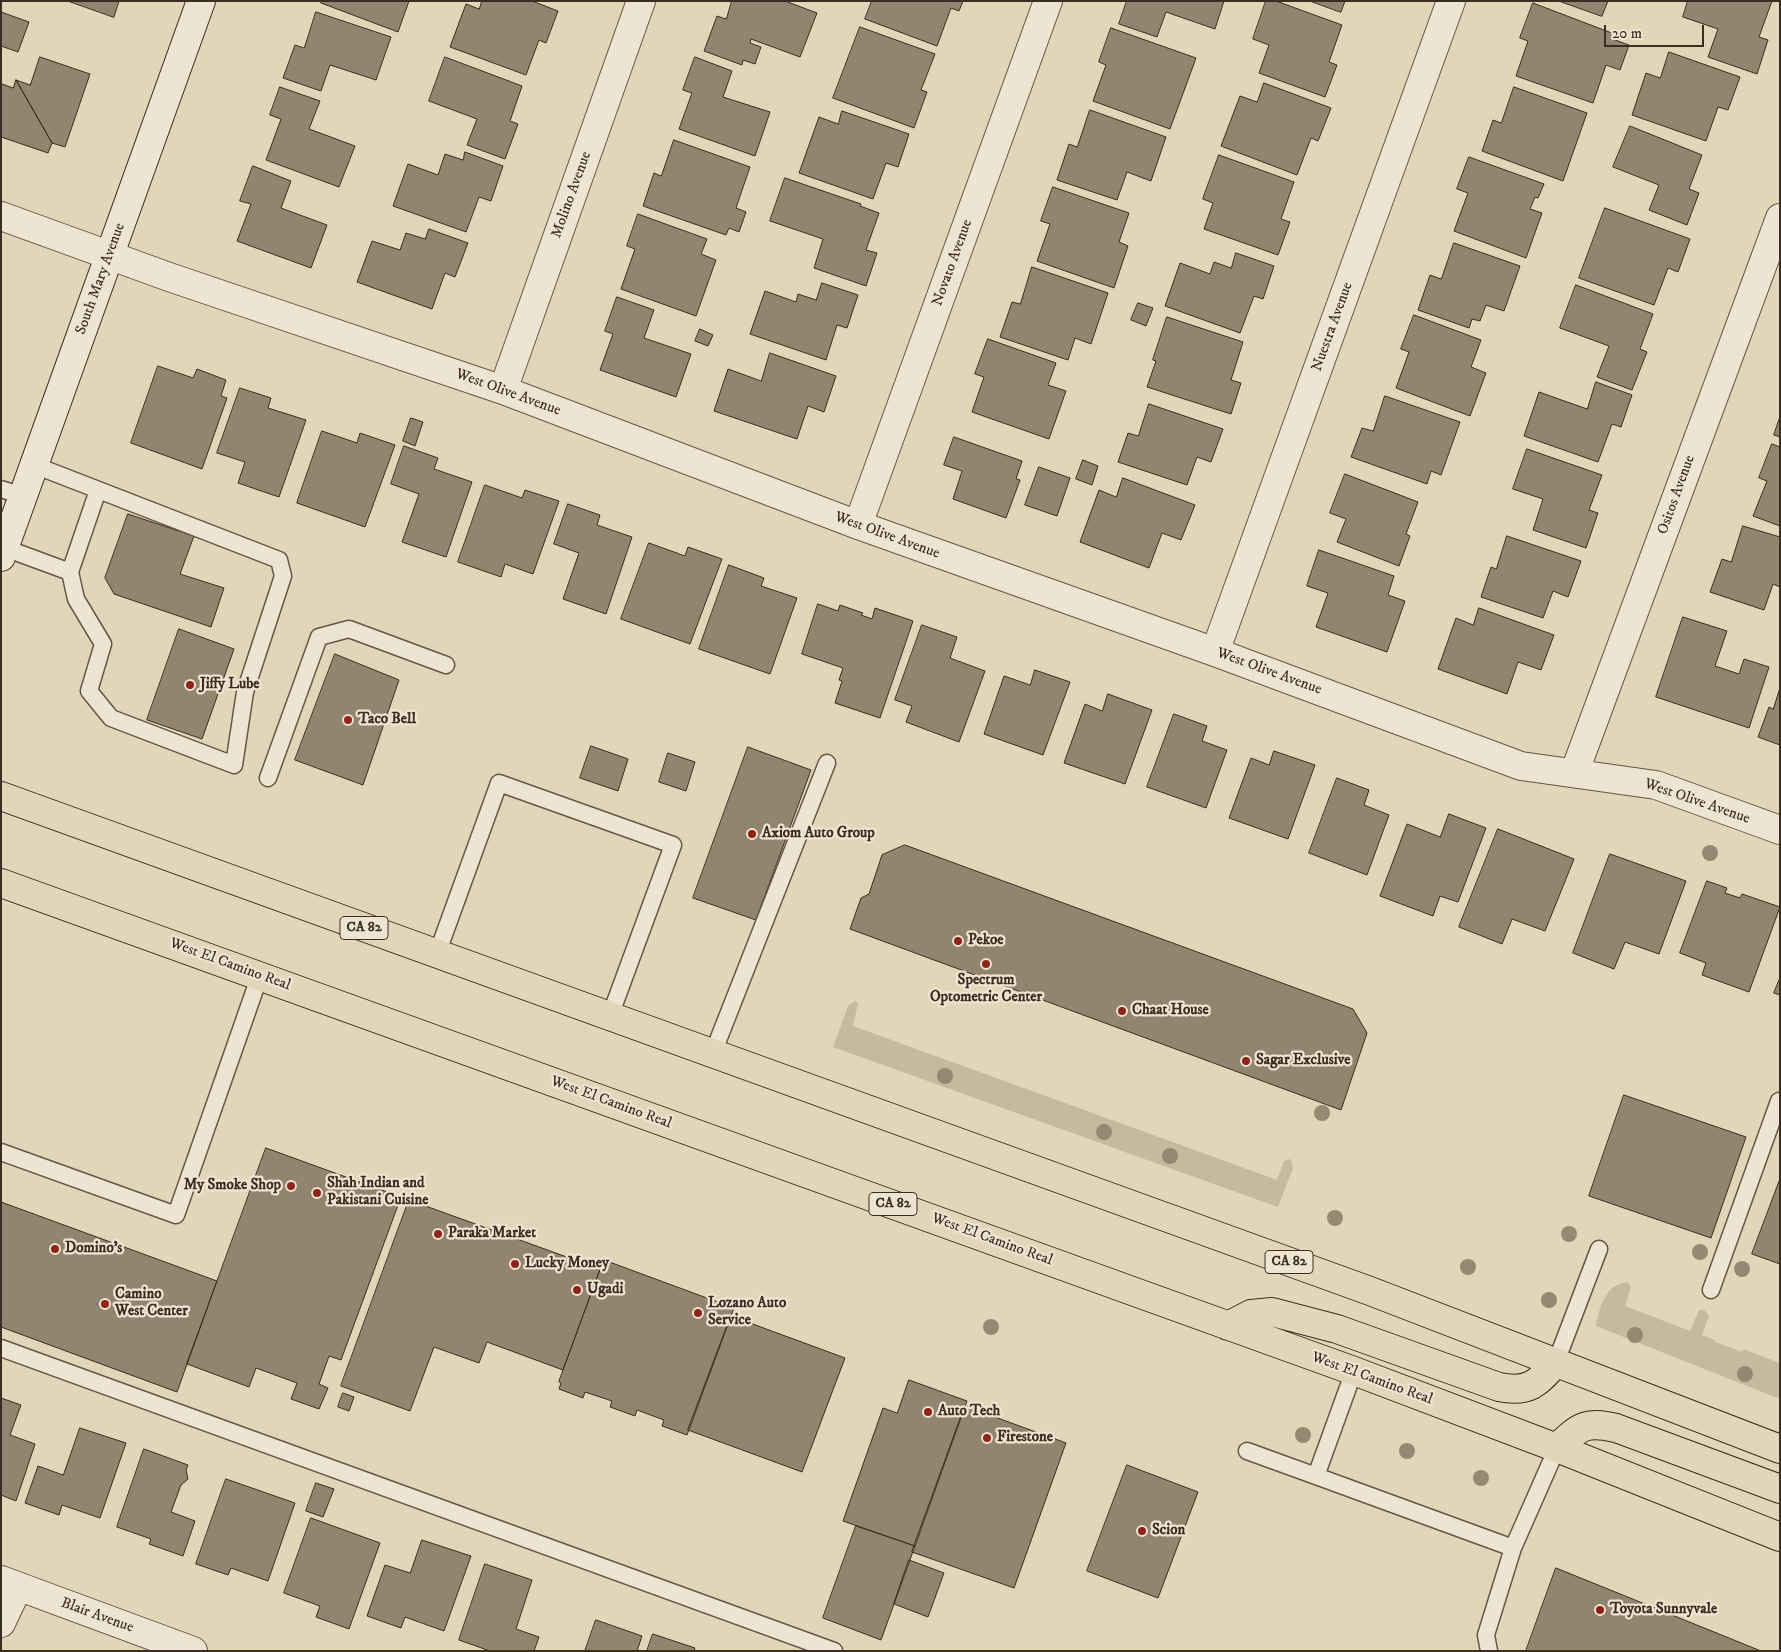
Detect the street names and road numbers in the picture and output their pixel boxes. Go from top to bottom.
street label: Molino Avenue [548,149,596,241]
street label: Novato Avenue [929,217,977,309]
street label: South Mary Avenue [72,221,130,337]
street label: Nuestra Avenue [1309,280,1357,374]
street label: West Olive Avenue [453,366,563,420]
street label: Ositos Avenue [1654,453,1700,537]
street label: West Olive Avenue [832,509,942,563]
street label: West Olive Avenue [1214,645,1324,699]
street label: West Olive Avenue [1642,776,1752,828]
road number: CA 82 [340,916,388,940]
street label: West El Camino Real [167,935,293,995]
street label: West El Camino Real [548,1073,674,1133]
road number: CA 82 [869,1192,917,1216]
street label: West El Camino Real [929,1210,1055,1270]
road number: CA 82 [1265,1250,1313,1274]
street label: West El Camino Real [1309,1349,1435,1409]
street label: Blair Avenue [58,1595,136,1637]

